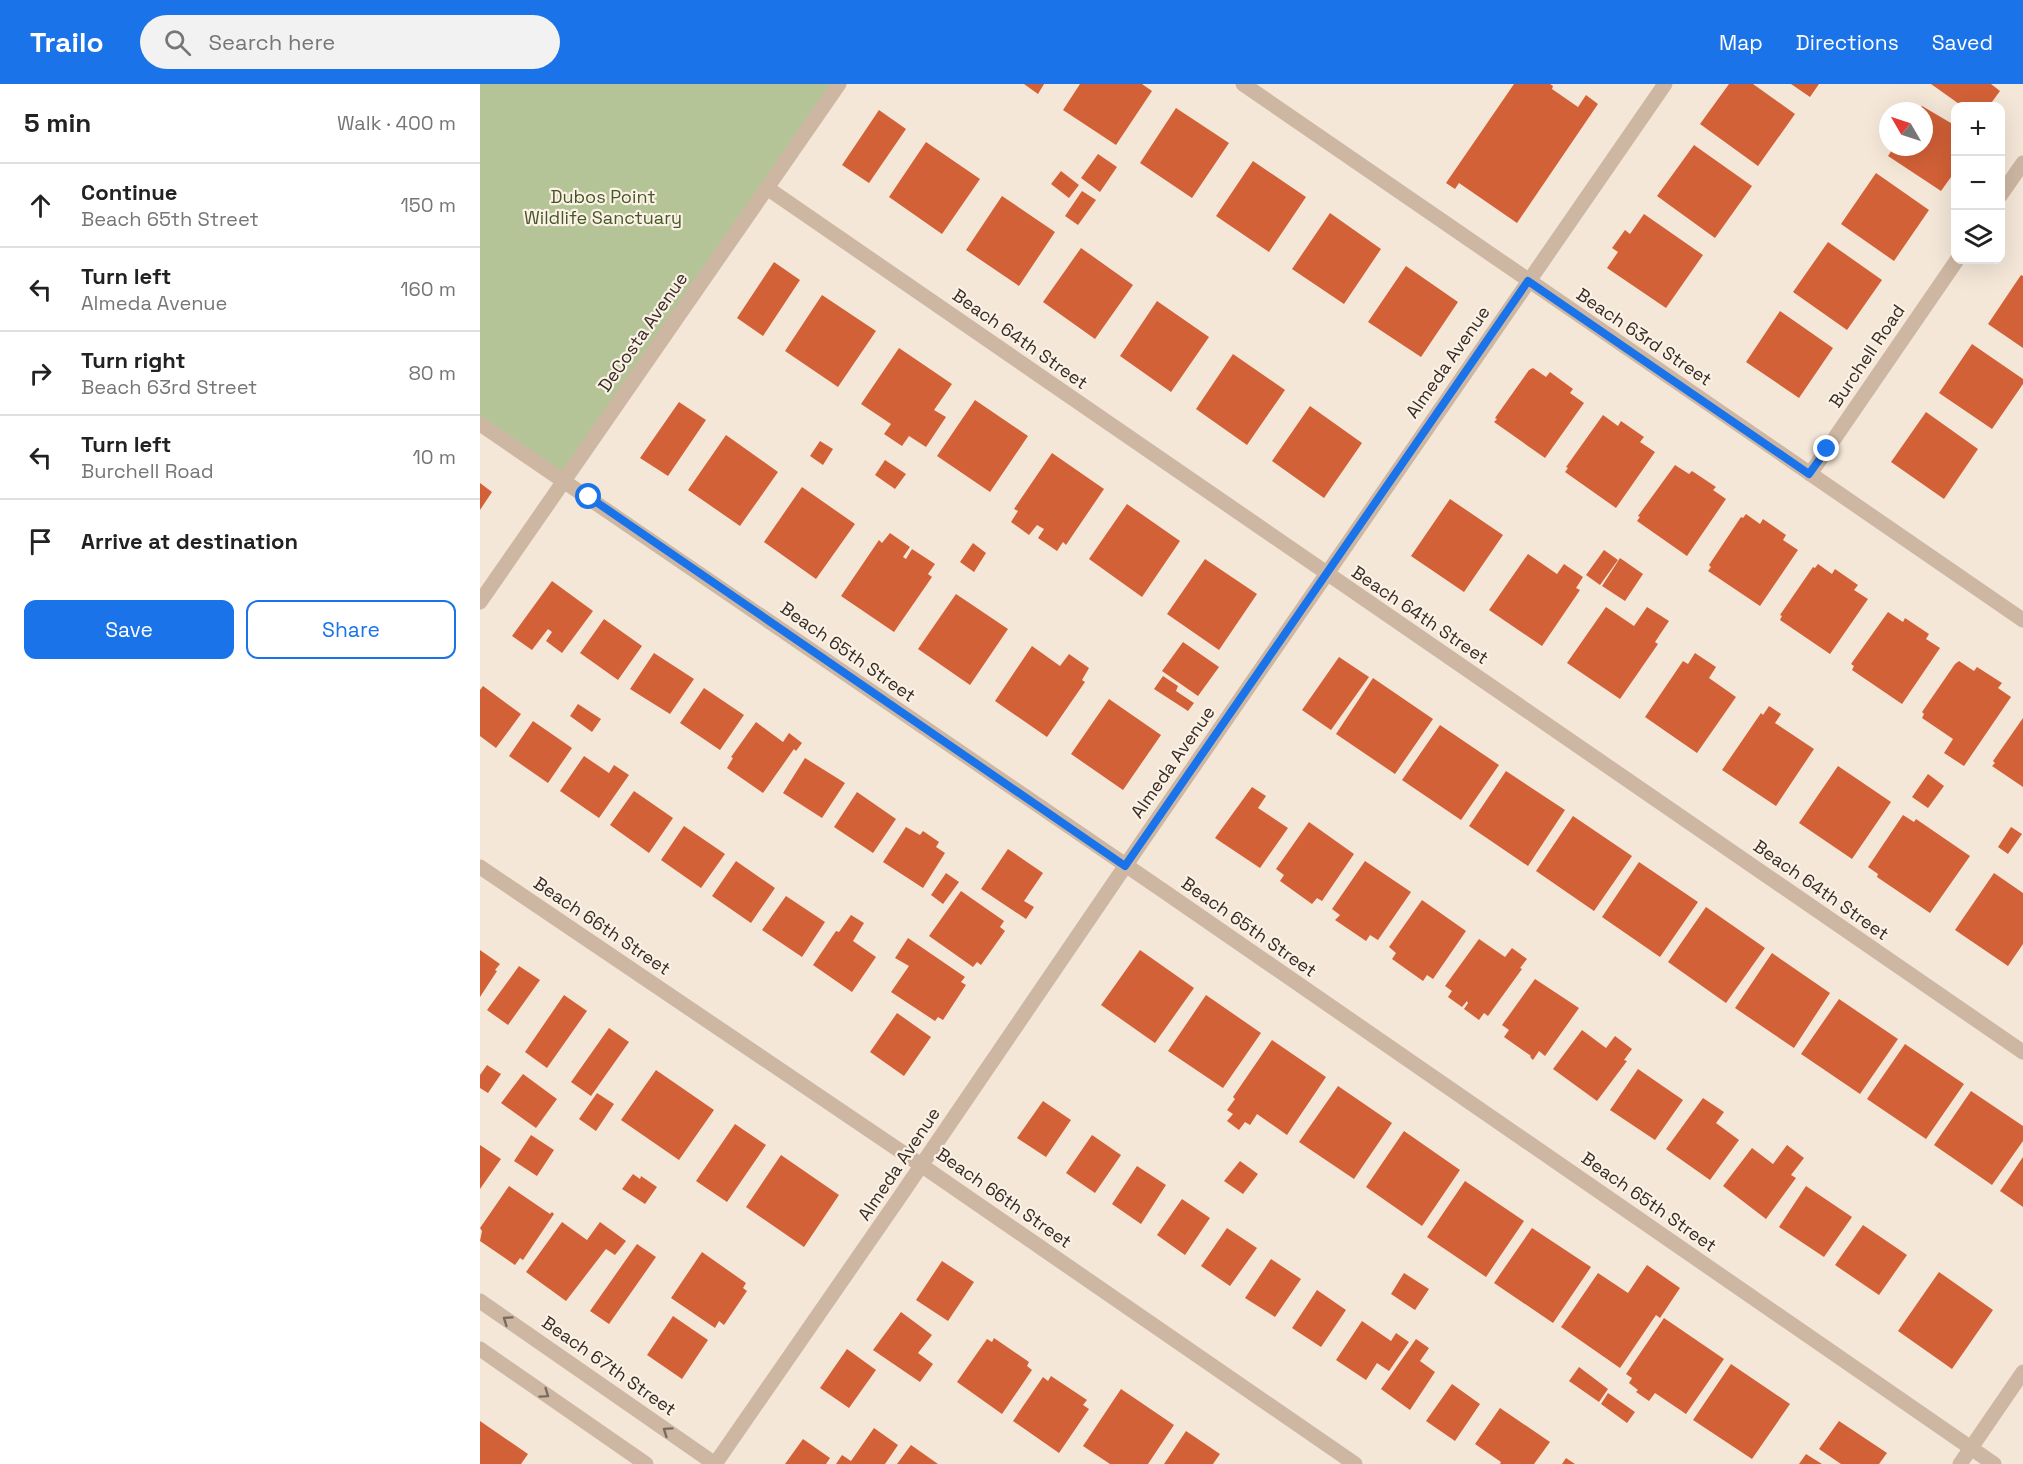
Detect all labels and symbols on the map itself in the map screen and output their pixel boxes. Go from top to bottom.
north arrow [1879,102,1933,156]
park label: Dubos Point Wildlife Sanctuary [524,185,682,229]
street label: DeCosta Avenue [593,267,692,396]
street label: Beach 64th Street [948,283,1093,394]
street label: Beach 63rd Street [1572,283,1716,390]
street label: Burchell Road [1824,300,1910,412]
street label: Almeda Avenue [1400,301,1495,422]
route end [1813,435,1839,461]
route start [575,483,601,509]
street label: Beach 64th Street [1347,560,1493,669]
street label: Beach 65th Street [776,596,920,707]
street label: Almeda Avenue [1125,701,1220,822]
street label: Beach 64th Street [1749,834,1894,945]
street label: Beach 66th Street [529,871,675,980]
street label: Beach 65th Street [1177,871,1321,982]
street label: Almeda Avenue [852,1103,945,1225]
street label: Beach 66th Street [932,1142,1076,1253]
street label: Beach 65th Street [1577,1146,1721,1257]
street label: Beach 67th Street [538,1311,681,1421]
one-way arrow [503,1316,514,1327]
one-way arrow [539,1387,550,1398]
one-way arrow [663,1427,674,1438]

